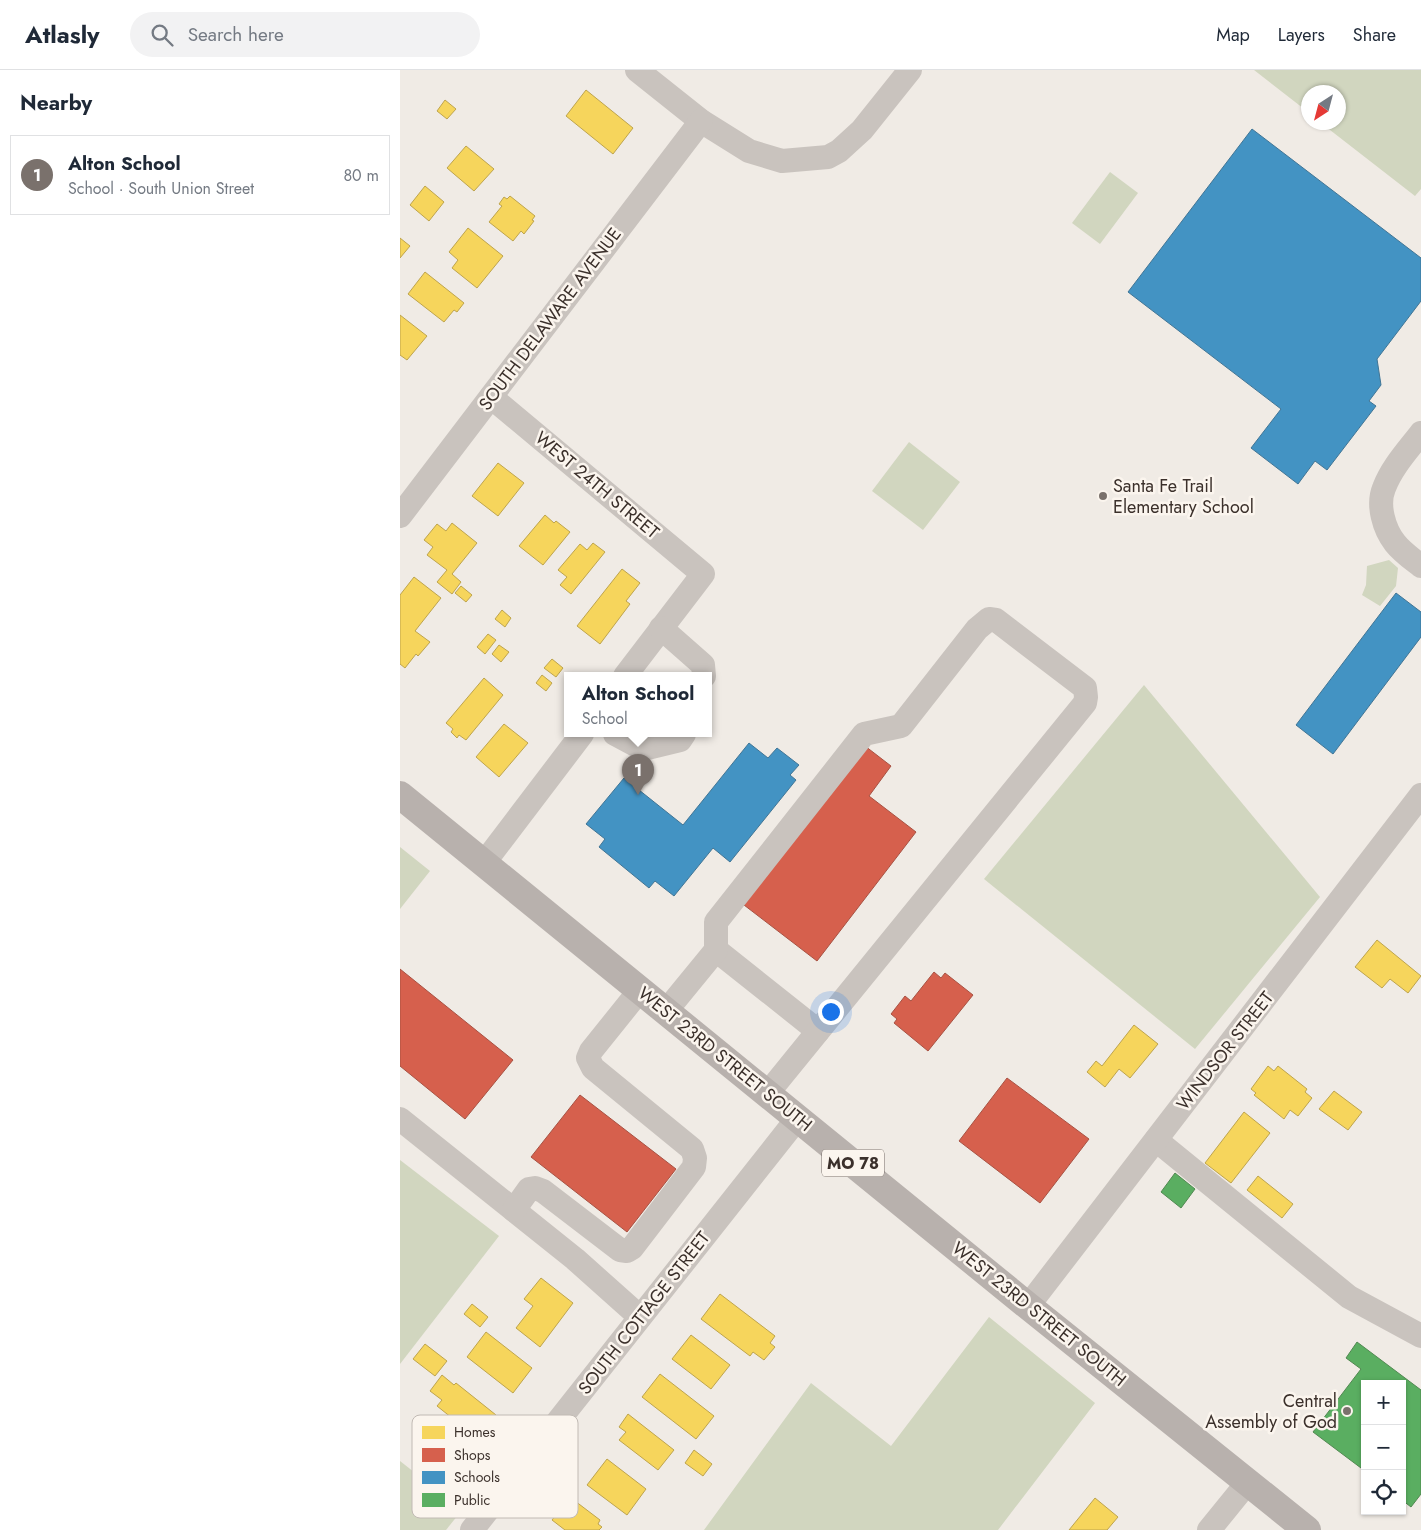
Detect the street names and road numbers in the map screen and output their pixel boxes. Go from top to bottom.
street label: SOUTH DELAWARE AVENUE [472,222,628,416]
street label: WEST 24TH STREET [529,425,665,545]
street label: WEST 23RD STREET SOUTH [632,980,818,1138]
street label: WINDSOR STREET [1170,986,1280,1116]
road number: MO 78 [822,1150,884,1176]
street label: SOUTH COTTAGE STREET [572,1225,716,1400]
street label: WEST 23RD STREET SOUTH [946,1235,1132,1393]

